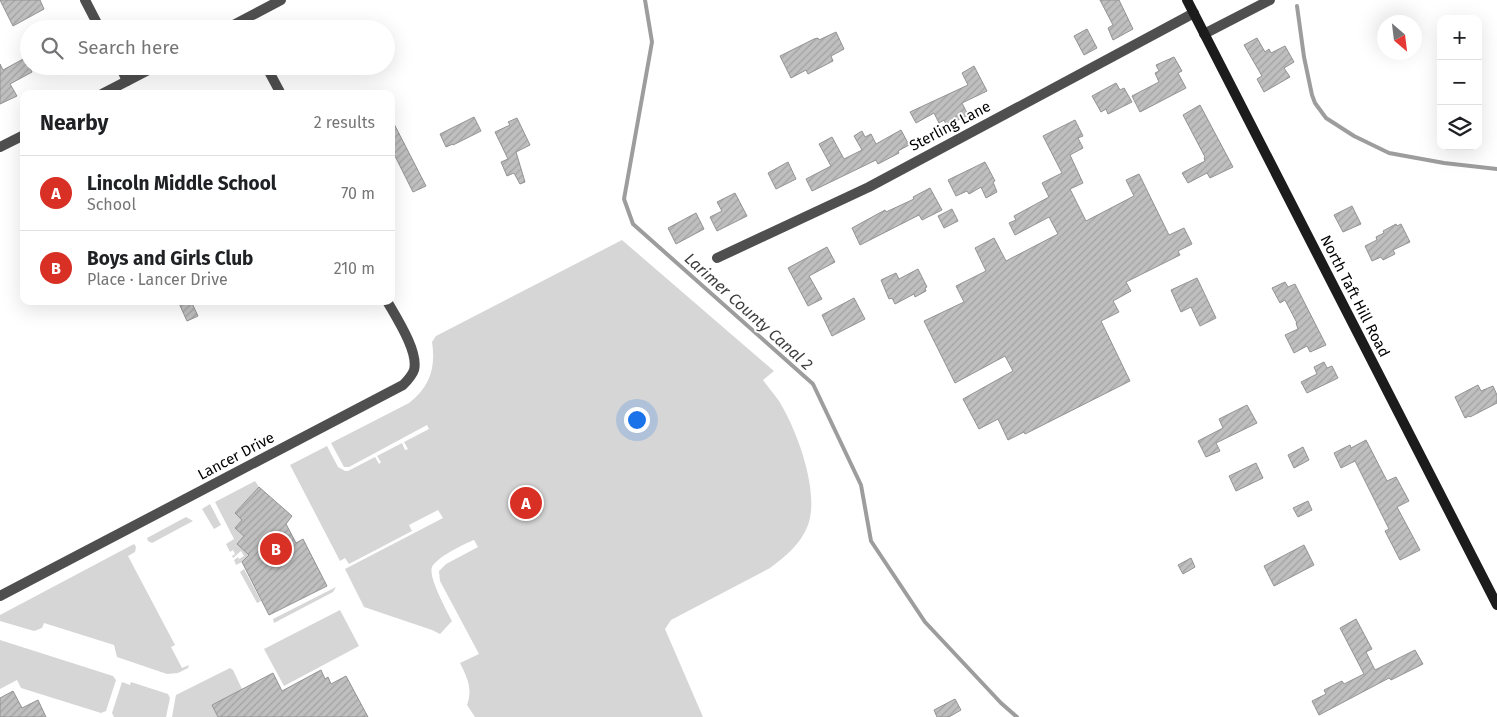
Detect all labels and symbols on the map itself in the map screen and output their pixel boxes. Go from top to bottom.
north arrow [1377,15,1422,60]
street label: Sterling Lane [906,97,994,155]
street label: North Taft Hill Road [1316,232,1394,360]
water label: Larimer County Canal 2 [681,249,817,374]
your location [624,407,650,433]
street label: Lancer Drive [195,428,277,484]
pin: A [510,484,542,522]
pin: B [260,530,292,568]

